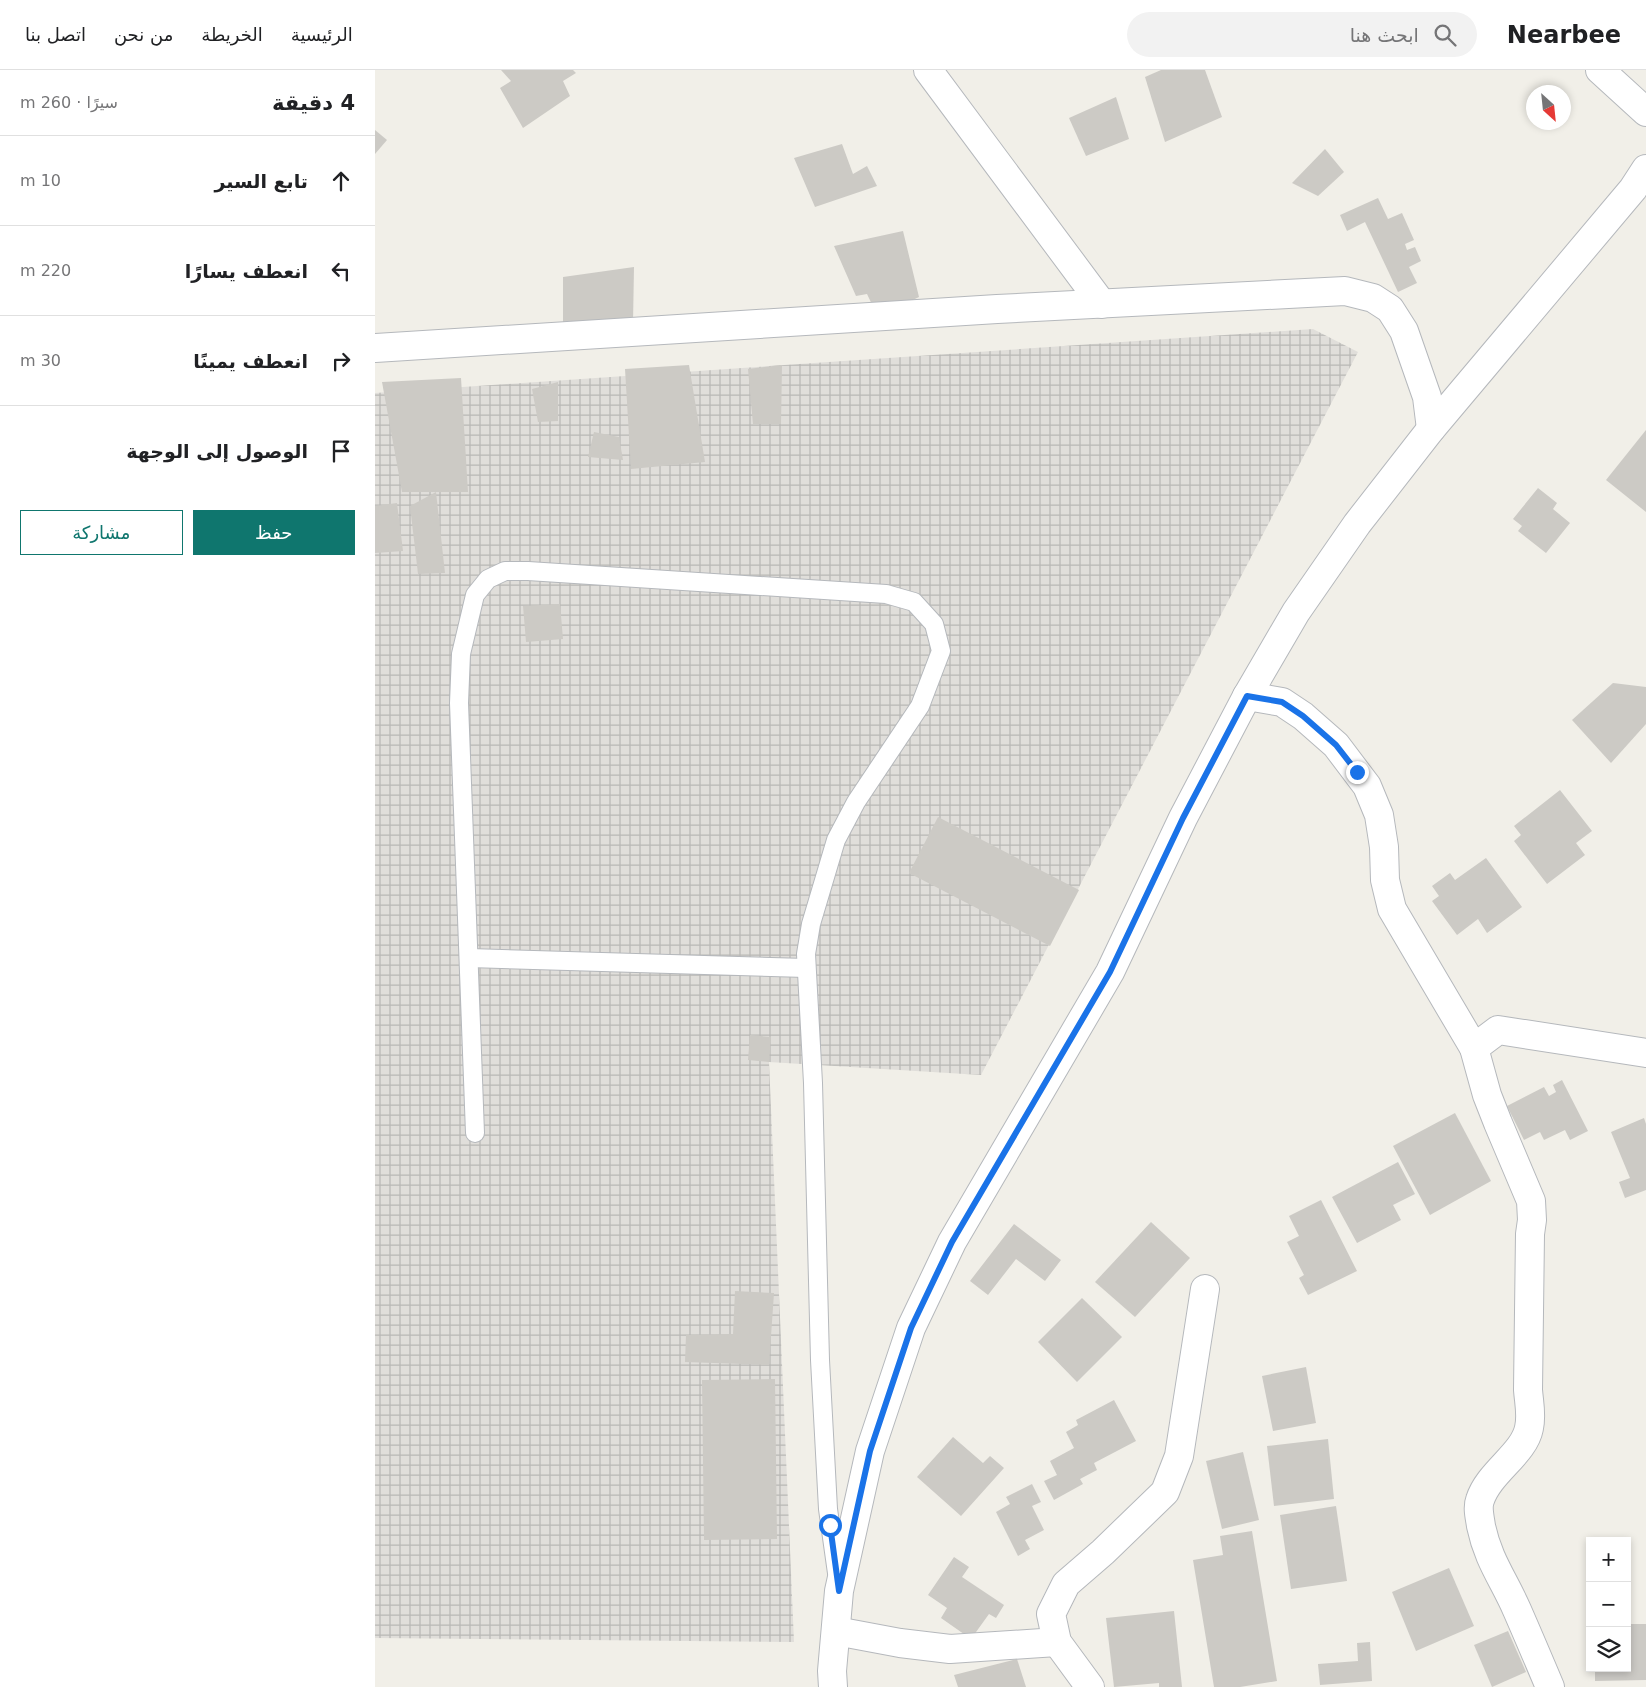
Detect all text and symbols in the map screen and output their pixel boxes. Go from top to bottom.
search box [1127,12,1477,57]
icon: search [1431,21,1459,49]
text: Nearbee [1507,21,1621,49]
text: اتصل بنا [25,24,86,45]
text: من نحن [114,24,173,45]
text: الخريطة [201,24,263,45]
text: الرئيسية [291,24,353,45]
text: ابحث هنا [1350,24,1419,46]
north arrow [1526,85,1571,130]
text: 4 دقيقة [272,91,355,115]
text: سيرًا · 260 m [20,93,118,112]
icon: ahead [327,167,355,195]
text: تابع السير [214,170,308,192]
text: 10 m [20,171,61,190]
icon: left [327,257,355,285]
text: انعطف يسارًا [185,260,308,282]
text: 220 m [20,261,71,280]
icon: right [327,347,355,375]
text: انعطف يمينًا [193,350,308,372]
text: 30 m [20,351,61,370]
icon: arrive [327,437,355,465]
text: الوصول إلى الوجهة [126,440,308,462]
button: مشاركة [20,510,183,555]
button: حفظ [193,510,355,555]
route end [1346,761,1369,784]
route start [819,1514,842,1537]
map controls [1586,1537,1631,1672]
button: + [1586,1537,1631,1582]
button: − [1586,1582,1631,1627]
button: layers [1586,1627,1631,1672]

